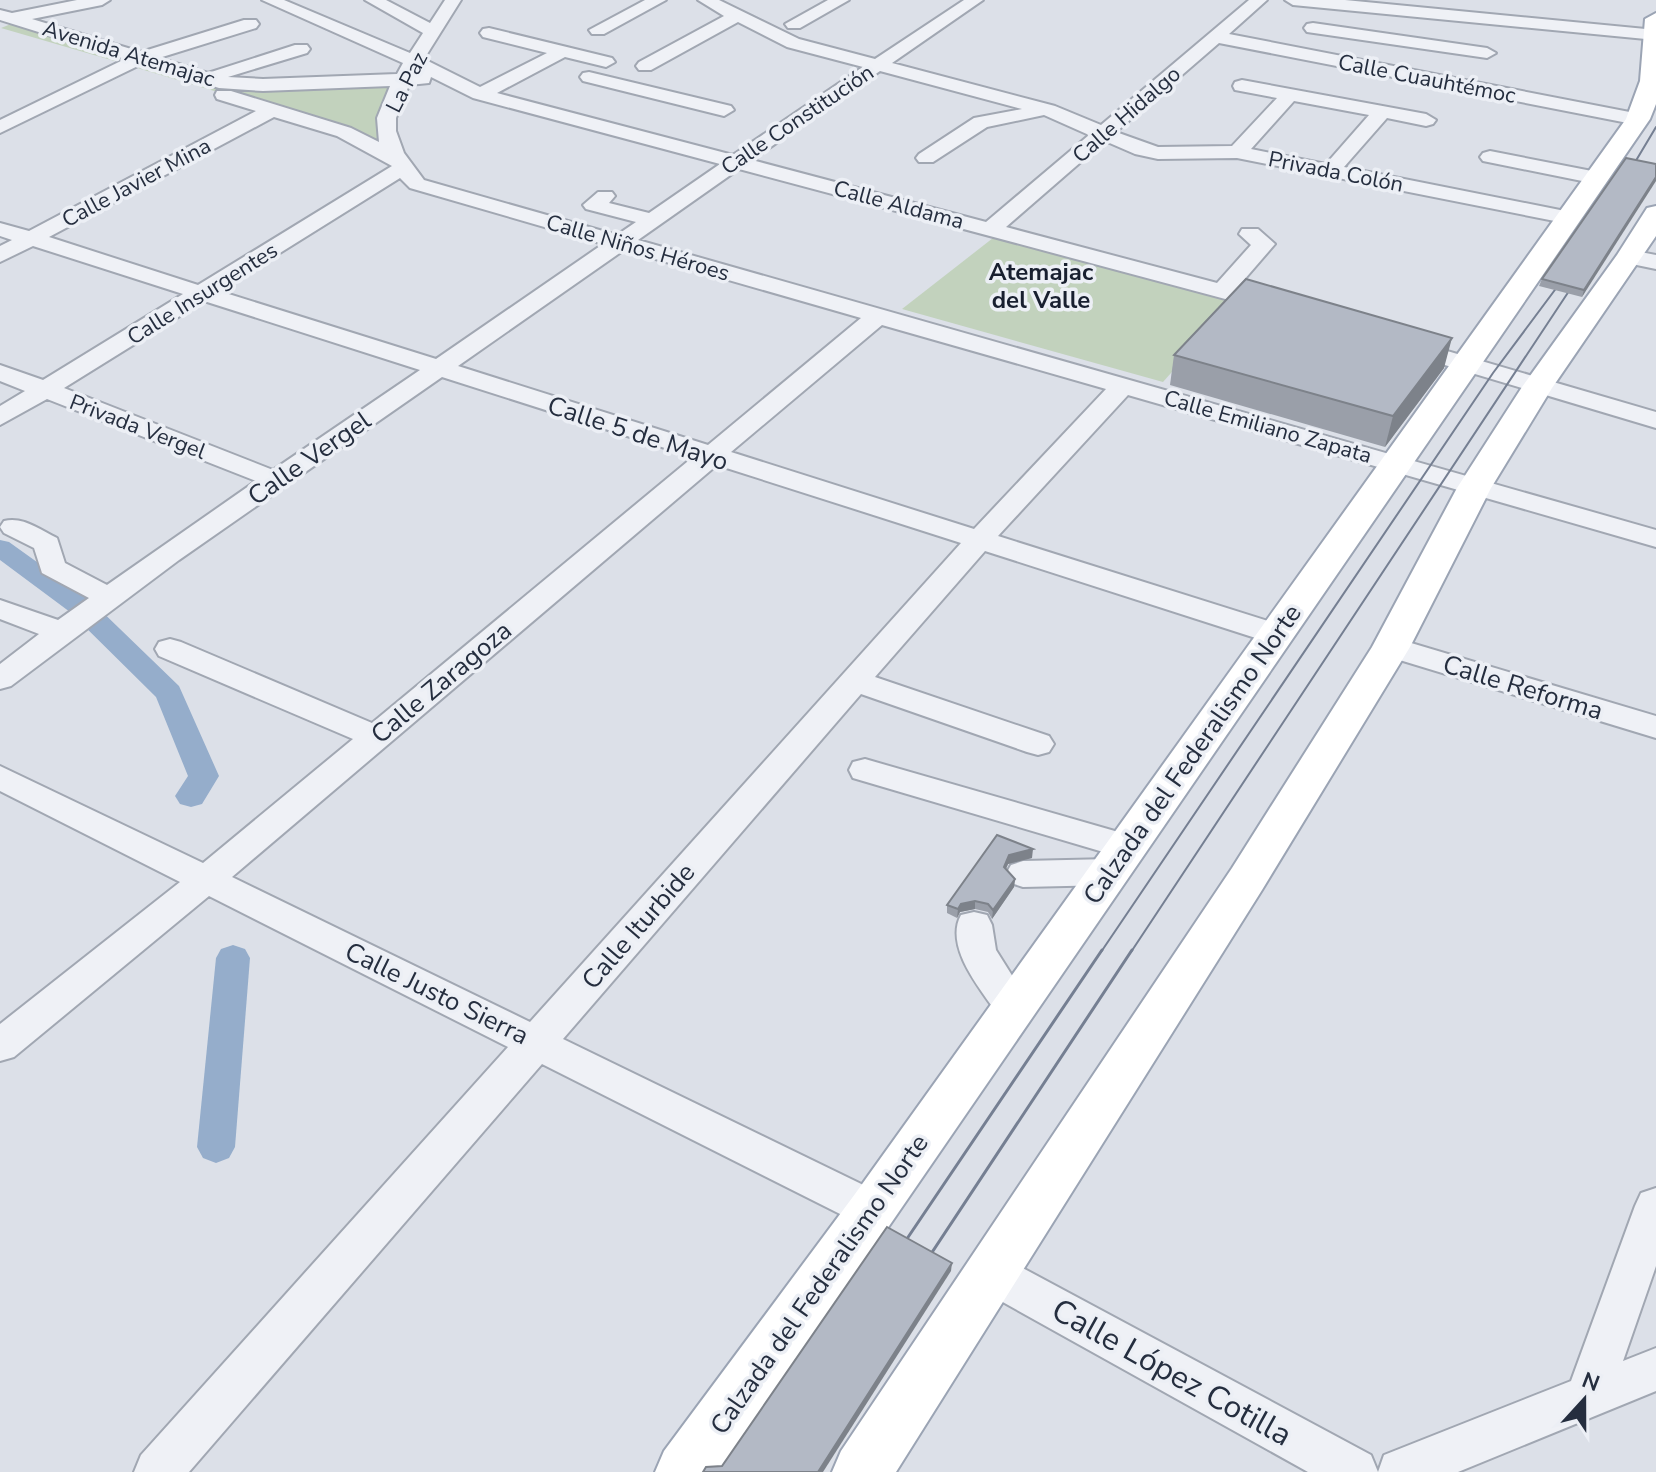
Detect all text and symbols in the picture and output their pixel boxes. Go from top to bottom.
street label: Avenida Atemajac [39,13,219,94]
street label: La Paz [379,47,435,118]
street label: Calle Cuauhtémoc [1335,47,1518,111]
street label: Calle Constitución [715,57,880,182]
street label: Calle Hidalgo [1066,59,1187,170]
street label: Calle Javier Mina [57,131,216,235]
street label: Privada Colón [1266,144,1406,200]
street label: Calle Aldama [830,173,967,237]
street label: Calle Niños Héroes [543,207,733,288]
street label: Calle Insurgentes [122,236,283,352]
district label: Atemajac del Valle [989,256,1094,316]
street label: Calle Emiliano Zapata [1160,383,1375,471]
street label: Privada Vergel [65,387,211,467]
street label: Calle 5 de Mayo [543,388,733,479]
street label: Calle Vergel [241,403,378,514]
street label: Calzada del Federalismo Norte [1075,597,1310,911]
street label: Calle Zaragoza [364,613,519,752]
street label: Calle Reforma [1439,647,1607,728]
street label: Calle Iturbide [574,856,703,997]
street label: Calle Justo Sierra [339,934,534,1053]
street label: Calzada del Federalismo Norte [702,1127,937,1441]
street label: Calle López Cotilla [1044,1289,1299,1456]
north arrow [1544,1360,1624,1440]
text: N [1578,1365,1604,1399]

